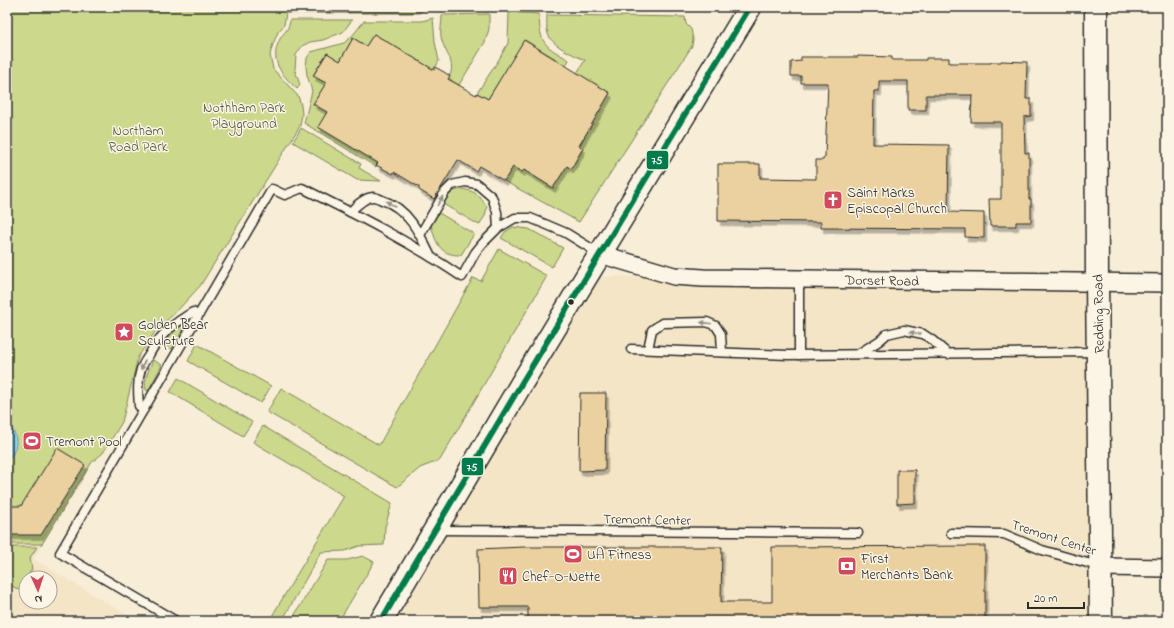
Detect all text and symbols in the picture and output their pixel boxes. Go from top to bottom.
park label: Nothham Park Playground [203,98,286,136]
park label: Northam Road Park [108,121,168,158]
line badge: 75 [646,150,669,170]
text: 75 [652,153,663,169]
place label: Saint Marks Episcopal Church [847,183,947,220]
church icon: Saint Marks Episcopal Church [822,189,844,211]
one-way arrow [436,195,443,207]
one-way arrow [385,201,397,208]
street label: Dorset Road [844,270,919,293]
street label: Redding Road [1088,274,1112,354]
unlabelled marker [566,297,576,307]
place label: Golden Bear Sculpture [138,315,209,352]
one-way arrow [699,320,712,327]
place icon: Golden Bear Sculpture [113,321,135,343]
one-way arrow [909,329,922,335]
one-way arrow [140,360,146,372]
sports icon: Tremont Pool [21,430,43,452]
place label: Tremont Pool [46,432,122,453]
line badge: 75 [461,457,484,476]
text: 75 [467,460,478,476]
street label: Tremont Center [603,509,692,532]
street label: Tremont Center [1008,515,1099,562]
sports icon: UA Fitness [562,543,584,565]
place label: UA Fitness [587,545,652,566]
place label: First Merchants Bank [860,549,954,586]
bank icon: First Merchants Bank [836,555,858,577]
restaurant icon: Chef-O-Nette [497,565,519,587]
place label: Chef-O-Nette [522,567,601,588]
north arrow [18,570,58,610]
scale bar [1028,584,1084,610]
text: 20 m [1034,590,1057,608]
text: N [34,591,43,607]

